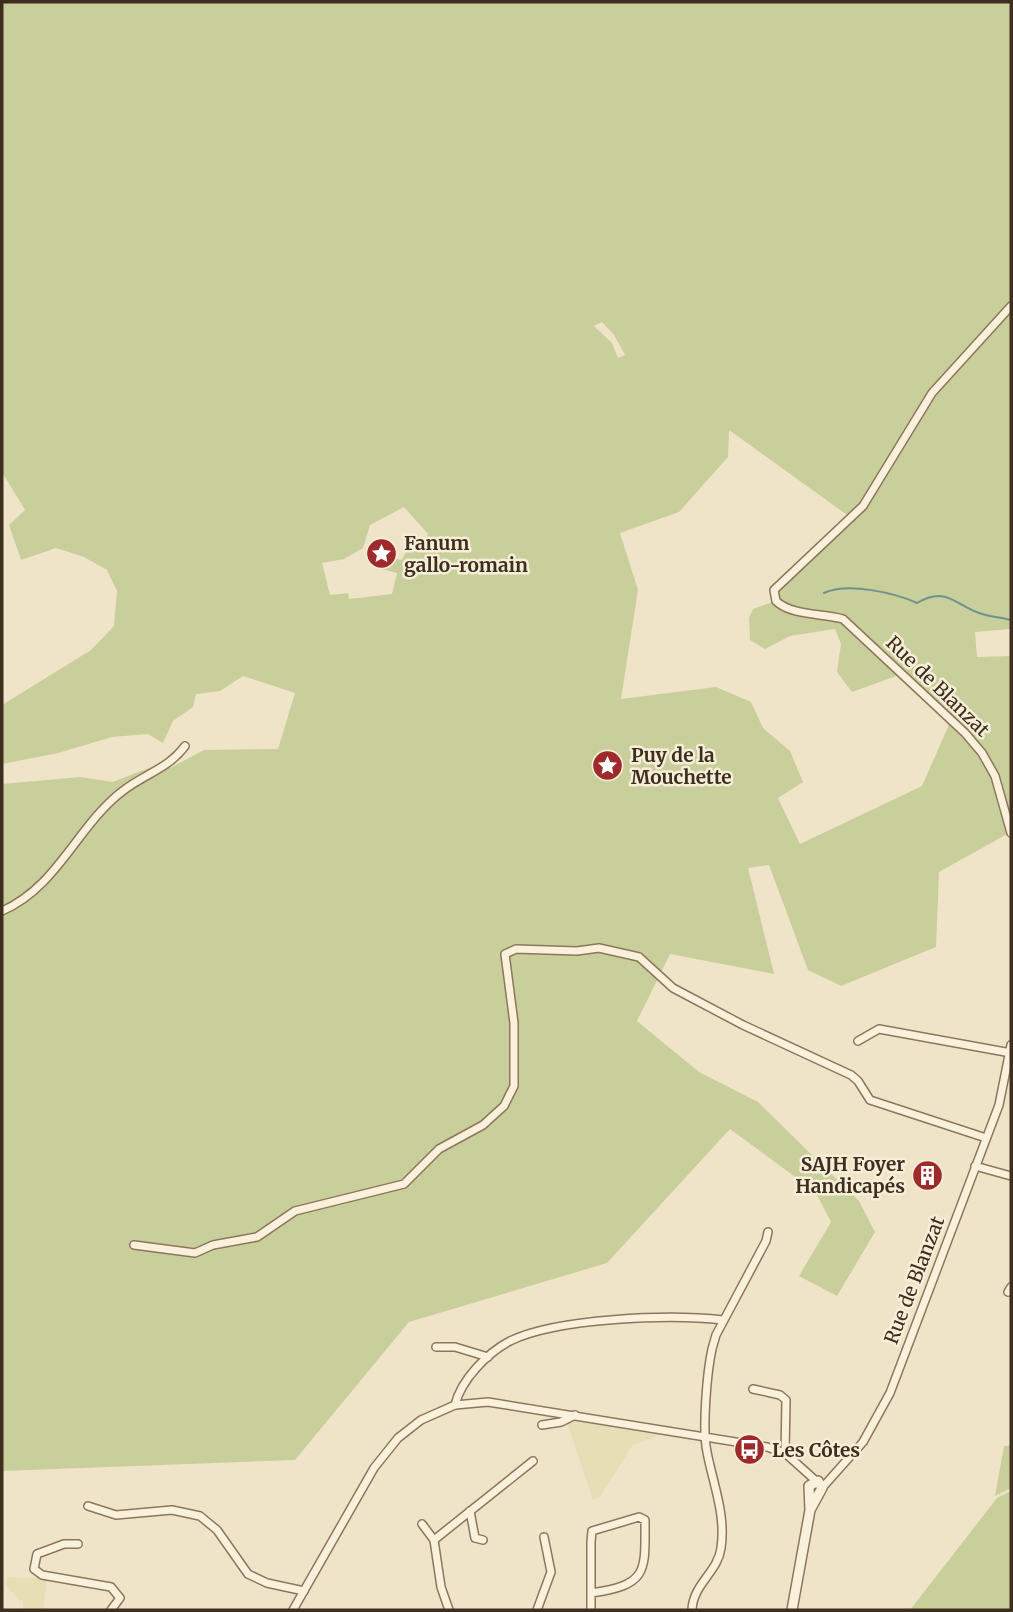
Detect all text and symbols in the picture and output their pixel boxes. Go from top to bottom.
place label: Fanum gallo-romain [404,531,528,577]
place icon: Fanum gallo-romain [364,537,398,571]
street label: Rue de Blanzat [881,631,995,742]
place label: Puy de la Mouchette [631,743,731,789]
place icon: Puy de la Mouchette [591,749,625,783]
place label: SAJH Foyer Handicapés [795,1152,905,1198]
building icon: SAJH Foyer Handicapés [911,1158,945,1192]
street label: Rue de Blanzat [879,1212,950,1347]
bus stop icon: Les Côtes [732,1433,766,1467]
place label: Les Côtes [772,1438,860,1462]

